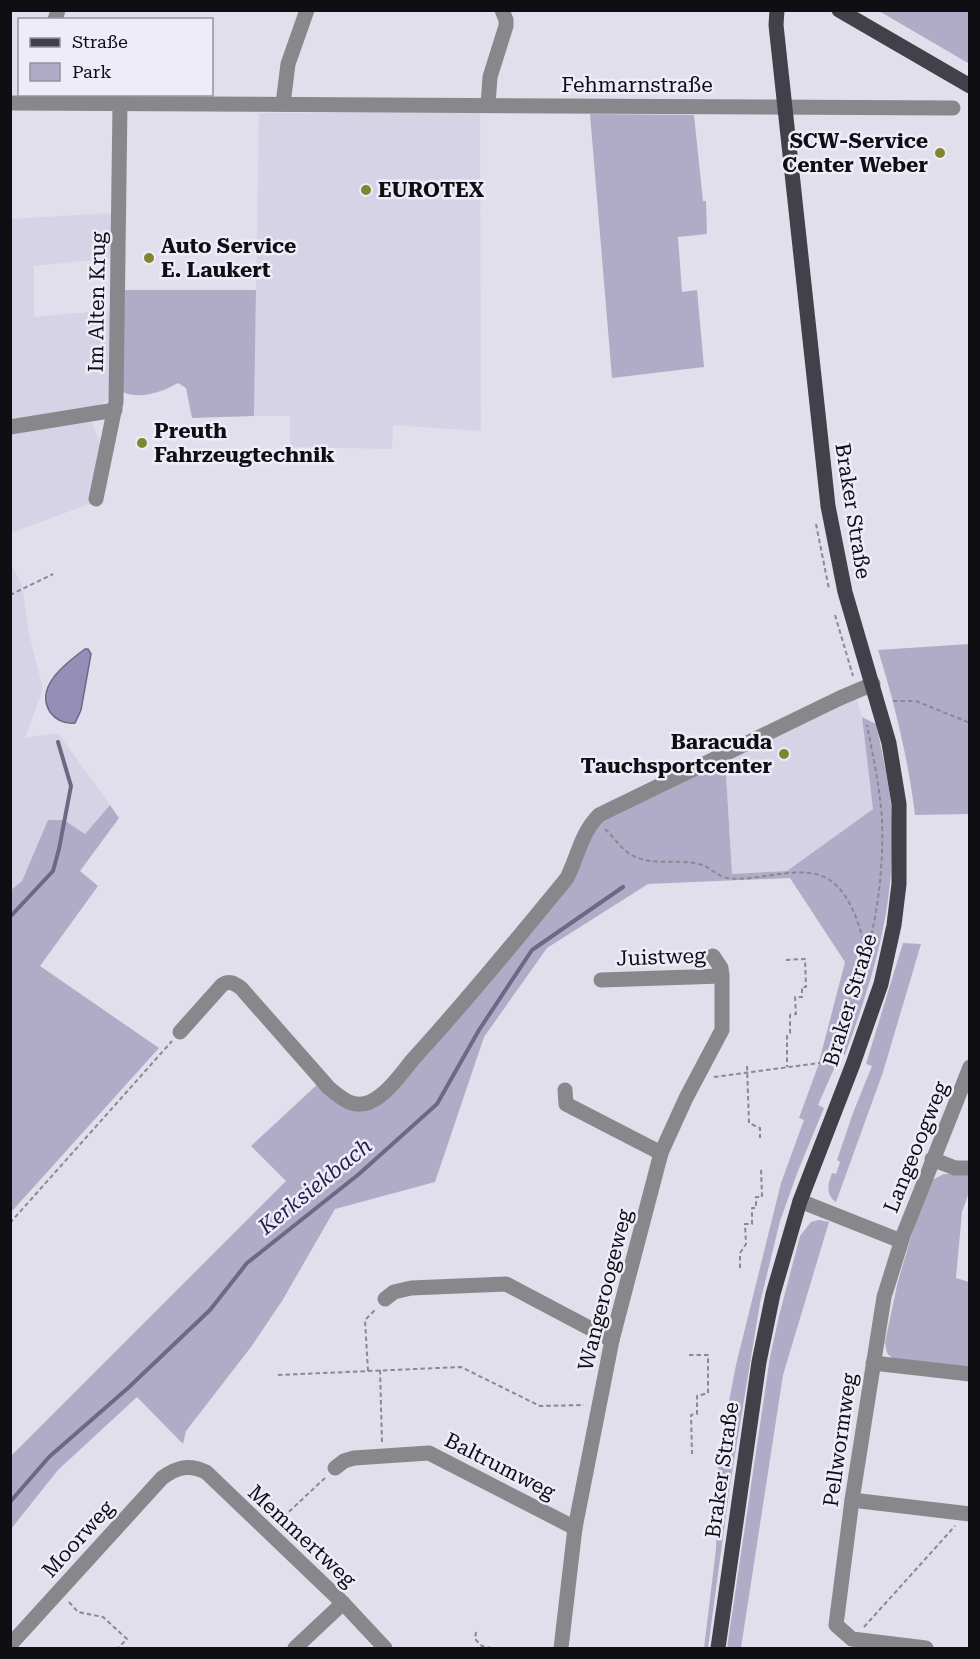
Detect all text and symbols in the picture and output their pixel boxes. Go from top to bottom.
legend [18,18,213,96]
text: Straße [72,31,128,52]
text: Park [72,61,112,82]
street label: Fehmarnstraße [561,73,713,97]
place label: SCW-Service Center Weber [782,129,928,177]
marker: SCW-Service Center Weber [933,146,947,160]
place label: EUROTEX [378,178,485,202]
marker: EUROTEX [359,183,373,197]
street label: Im Alten Krug [84,231,110,373]
place label: Auto Service E. Laukert [161,234,296,282]
marker: Auto Service E. Laukert [142,251,156,265]
place label: Preuth Fahrzeugtechnik [154,419,335,467]
marker: Preuth Fahrzeugtechnik [135,436,149,450]
street label: Braker Straße [830,441,876,581]
place label: Baracuda Tauchsportcenter [580,730,773,778]
marker: Baracuda Tauchsportcenter [777,747,791,761]
street label: Braker Straße [818,931,882,1069]
street label: Juistweg [616,943,706,971]
street label: Langeoogweg [879,1078,953,1216]
water label: Kerksiekbach [253,1133,377,1240]
street label: Wangeroogeweg [573,1207,637,1373]
street label: Pellwormweg [819,1371,861,1509]
street label: Braker Straße [701,1400,743,1540]
street label: Baltrumweg [441,1428,559,1504]
street label: Memmertweg [243,1480,361,1592]
street label: Moorweg [37,1496,119,1582]

